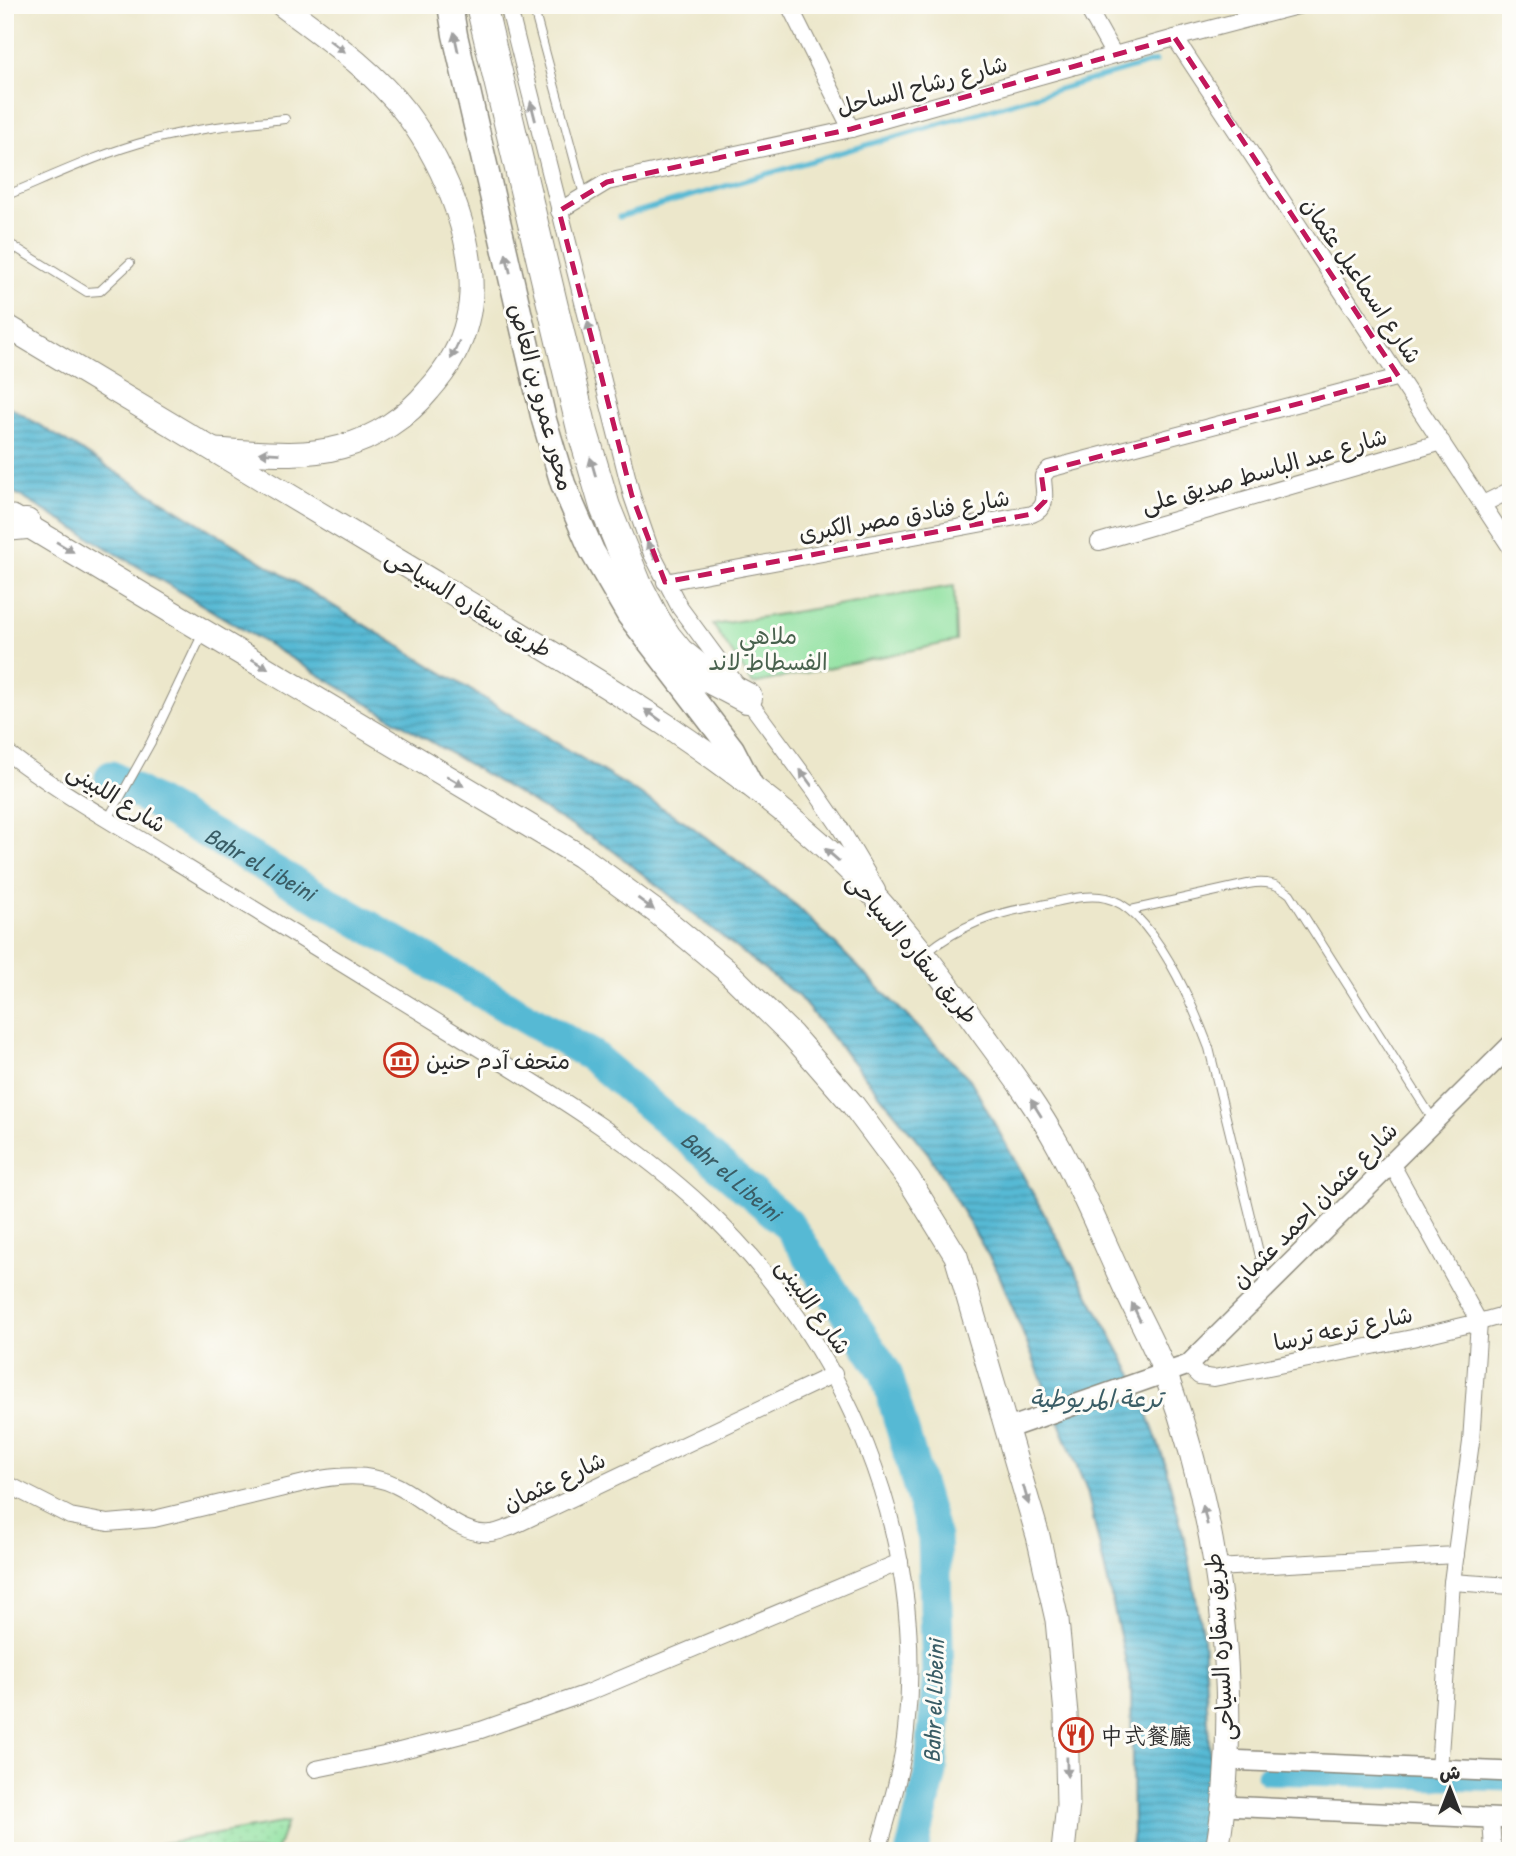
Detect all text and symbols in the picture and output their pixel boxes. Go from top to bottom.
one-way arrow [451,30,462,52]
one-way arrow [328,39,346,53]
street label: شارع رشاح الساحل [833,47,1011,124]
one-way arrow [527,100,538,122]
street label: شارع اسماعيل عثمان [1294,191,1429,370]
one-way arrow [502,252,513,274]
street label: محور عمرو بن العاص [502,300,582,494]
one-way arrow [584,320,595,342]
one-way arrow [449,340,461,360]
street label: شارع عبد الباسط صديق على [1137,420,1391,521]
one-way arrow [258,447,280,458]
one-way arrow [587,456,597,477]
street label: شارع فنادق مصر الكبرى [796,481,1012,550]
one-way arrow [645,540,657,560]
one-way arrow [55,541,74,554]
street label: طريق سقاره السياحى [380,541,558,665]
park label: ملاهي الفسطاط لاند [708,620,828,677]
one-way arrow [250,658,269,671]
one-way arrow [644,708,662,722]
street label: شارع اللبينى [61,754,172,840]
one-way arrow [799,769,813,787]
one-way arrow [445,775,464,788]
water label: Bahr el Libeini [199,819,324,910]
one-way arrow [823,847,841,863]
street label: طريق سقاره السياحى [840,866,986,1030]
one-way arrow [637,897,655,911]
museum icon: متحف آدم حنين [382,1041,420,1079]
place label: متحف آدم حنين [426,1045,570,1078]
one-way arrow [1029,1098,1042,1118]
street label: شارع عثمان احمد عثمان [1224,1115,1405,1296]
water label: Bahr el Libeini [674,1123,791,1230]
street label: شارع اللبينى [769,1252,859,1361]
street label: شارع ترعه ترسا [1271,1298,1416,1359]
one-way arrow [1131,1302,1142,1322]
water label: ترعة المريوطية [1030,1382,1166,1414]
street label: شارع عثمان [498,1444,611,1519]
one-way arrow [1021,1484,1031,1505]
one-way arrow [1199,1504,1210,1526]
street label: طريق سقاره السياحى [1197,1552,1241,1742]
water label: Bahr el Libeini [915,1636,951,1763]
restaurant icon: 中式餐廳 [1057,1716,1095,1754]
place label: 中式餐廳 [1100,1720,1192,1751]
north arrow [1414,1755,1484,1825]
one-way arrow [1061,1756,1073,1778]
text: ش [1440,1759,1461,1785]

